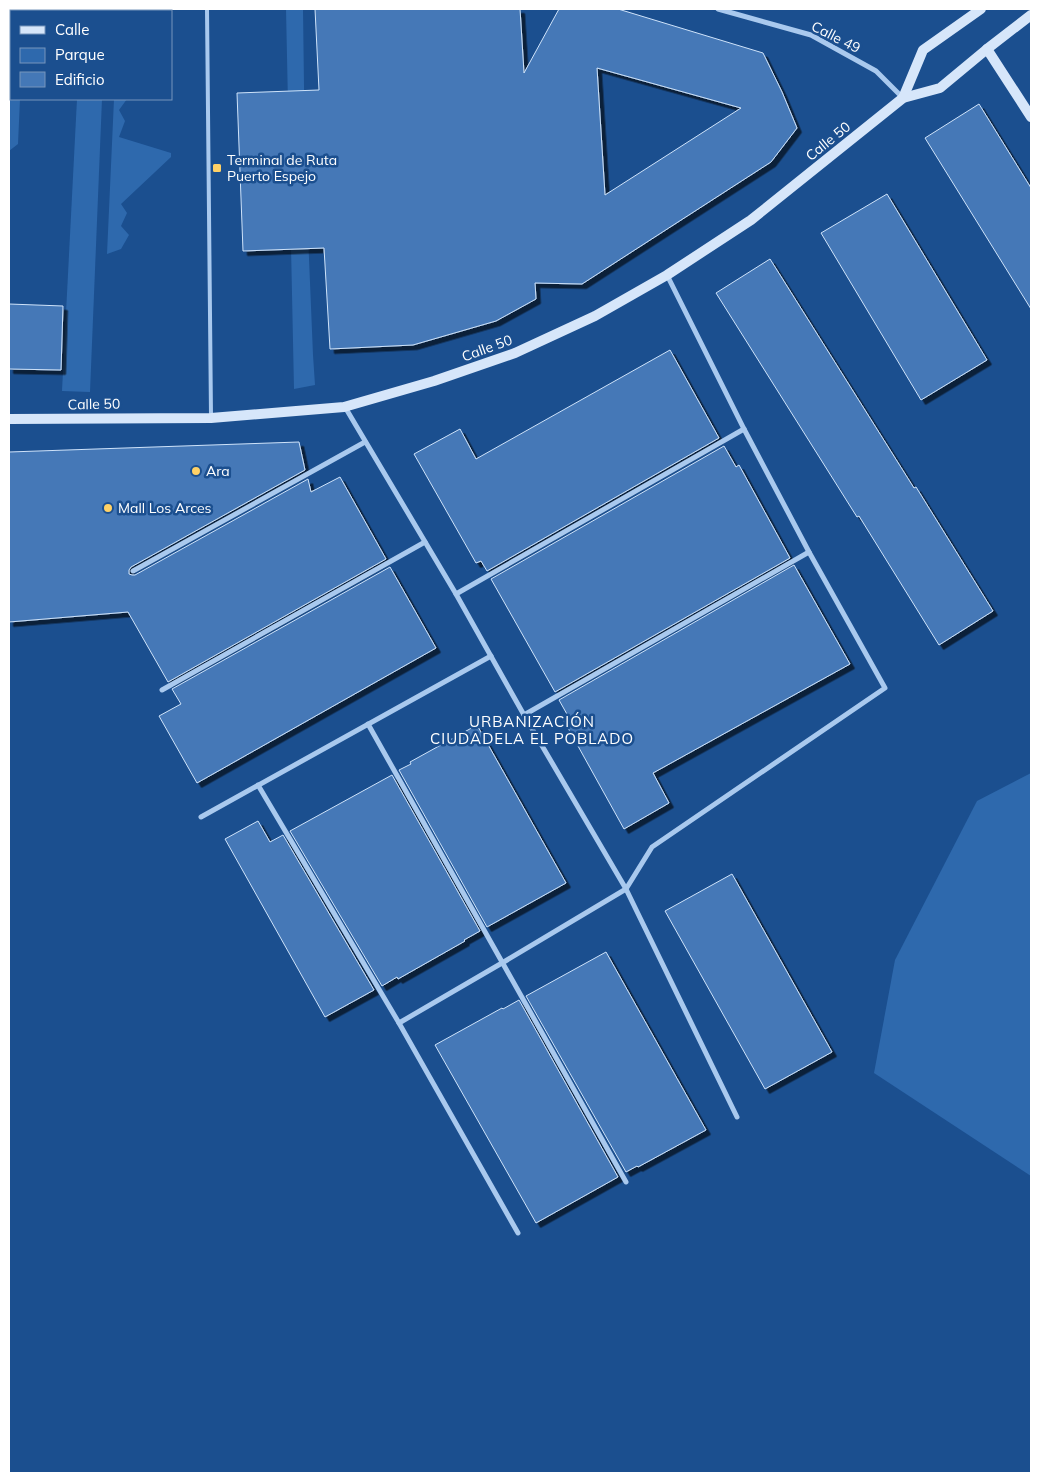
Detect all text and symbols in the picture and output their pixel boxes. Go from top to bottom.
legend [10,10,172,100]
street label: Calle 49 [809,17,863,57]
text: Calle [55,20,89,39]
text: Parque [55,45,105,64]
text: Edificio [55,70,105,89]
street label: Calle 50 [802,117,854,165]
place label: Terminal de Ruta Puerto Espejo [227,151,337,185]
marker: Terminal de Ruta Puerto Espejo [211,162,223,174]
street label: Calle 50 [459,331,515,365]
street label: Calle 50 [68,395,120,413]
place label: Ara [206,462,230,480]
marker: Ara [190,465,202,477]
place label: Mall Los Arces [118,499,212,517]
marker: Mall Los Arces [102,502,114,514]
district label: URBANIZACIÓN CIUDADELA EL POBLADO [430,712,634,748]

